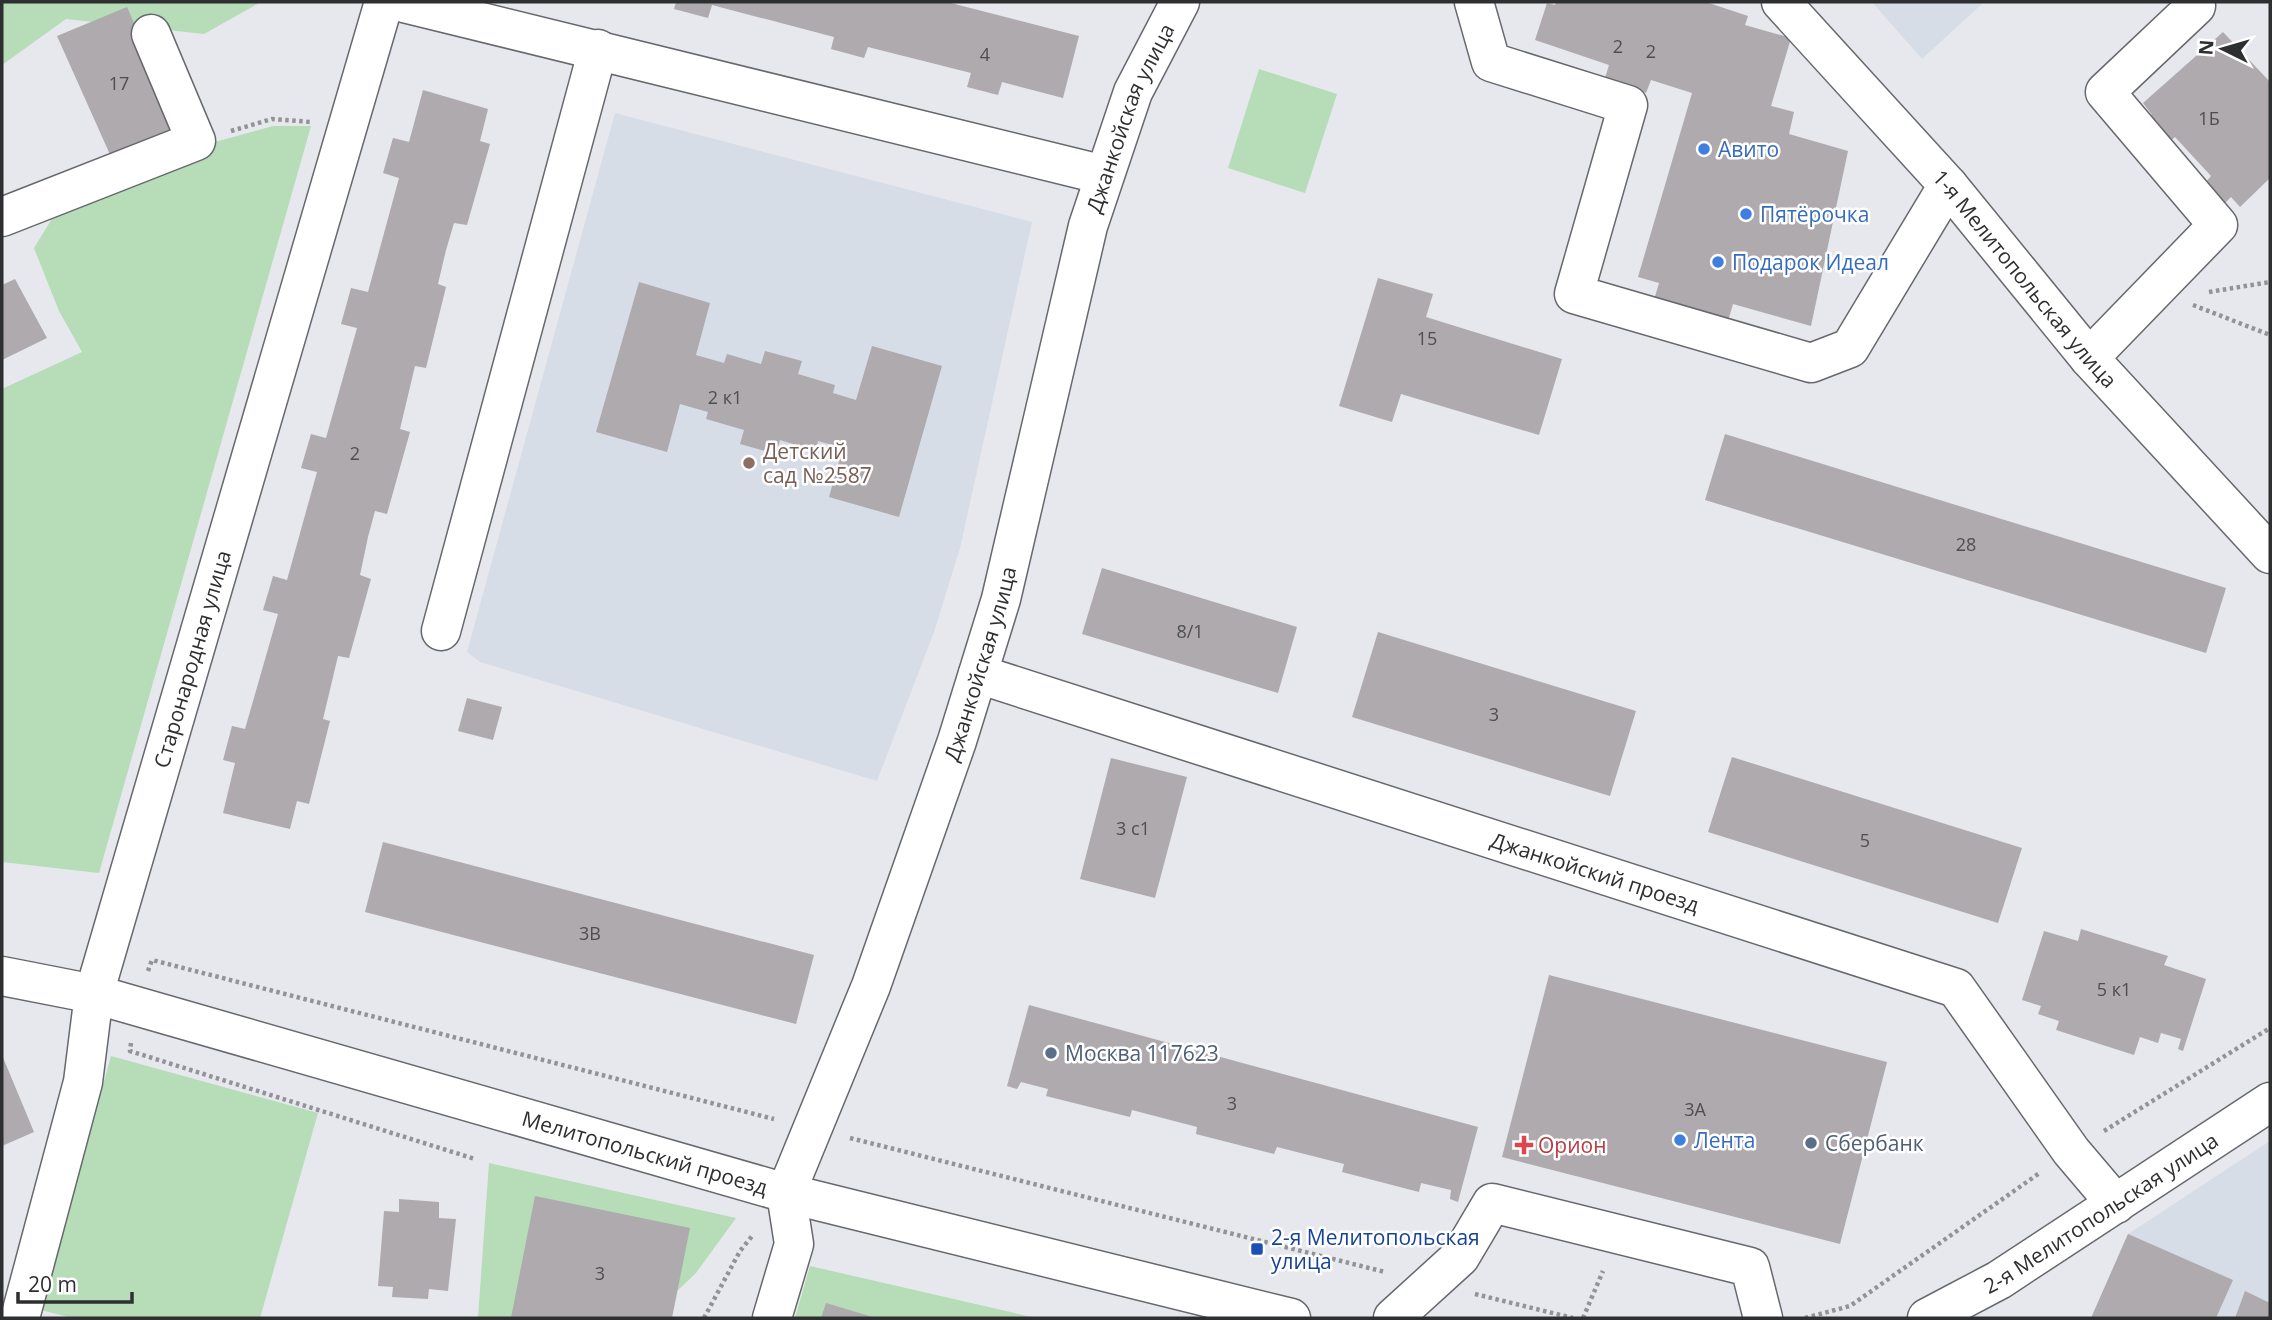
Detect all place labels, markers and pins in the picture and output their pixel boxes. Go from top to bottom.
place label: Авито [1718,135,1779,163]
marker: Авито [1696,141,1712,157]
place label: Пятёрочка [1760,200,1869,228]
marker: Пятёрочка [1738,206,1754,222]
place label: Подарок Идеал [1732,248,1889,276]
marker: Подарок Идеал [1710,254,1726,270]
place label: Детский сад №2587 [763,437,872,489]
marker: Детский сад №2587 [741,455,757,471]
place label: Москва 117623 [1065,1039,1219,1067]
marker: Москва 117623 [1043,1045,1059,1061]
place label: Лента [1694,1126,1755,1154]
place label: Сбербанк [1825,1129,1924,1157]
place label: Орион [1538,1131,1606,1159]
marker: Лента [1672,1132,1688,1148]
marker: Сбербанк [1803,1135,1819,1151]
marker: Орион [1516,1137,1532,1153]
place label: 2-я Мелитопольская улица [1271,1223,1480,1275]
marker: 2-я Мелитопольская улица [1249,1241,1265,1257]

